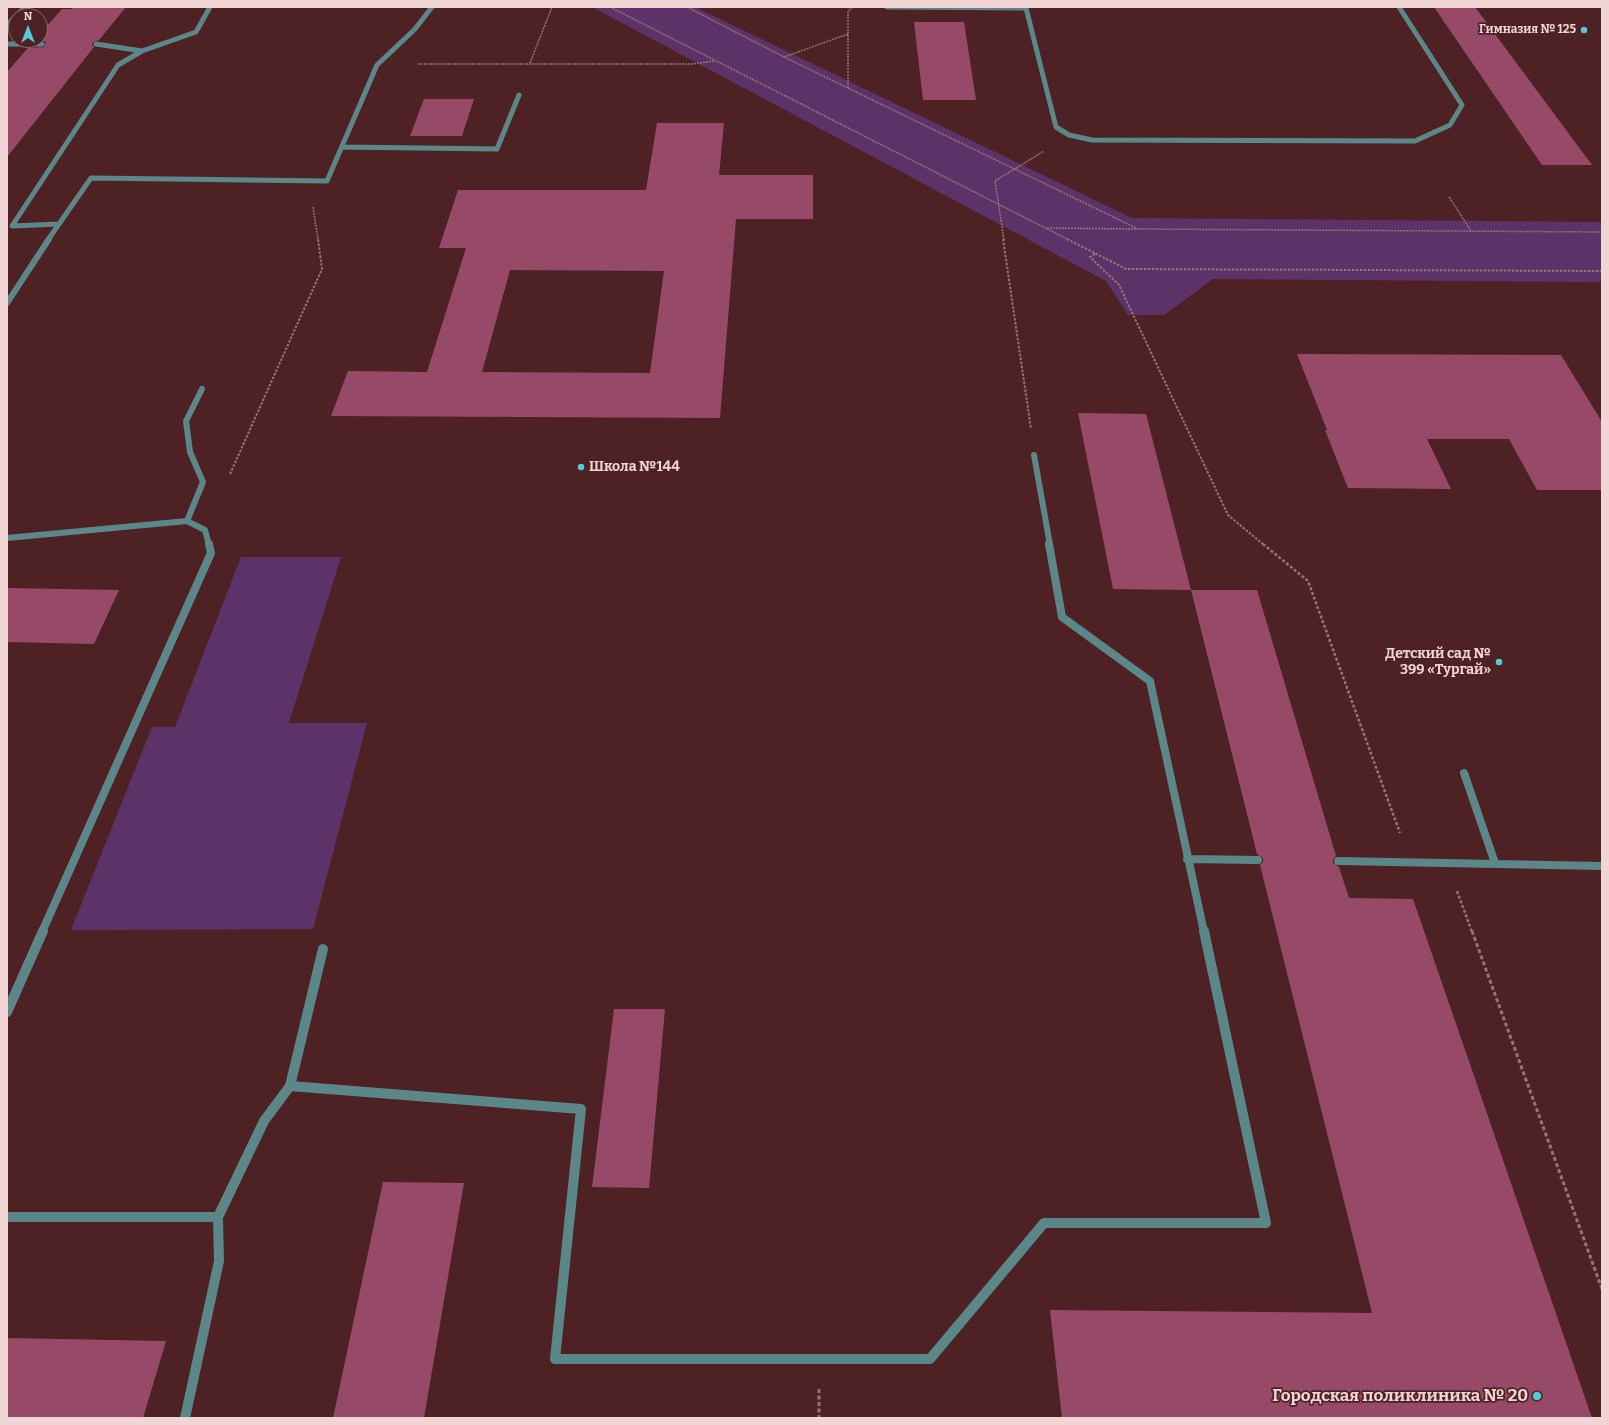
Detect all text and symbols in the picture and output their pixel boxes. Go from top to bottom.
north arrow [8,8,48,48]
text: N [24,10,32,23]
place label: Гимназия № 125 [1479,23,1576,37]
marker: Гимназия № 125 [1579,25,1589,35]
place label: Школа №144 [589,459,680,475]
marker: Школа №144 [576,462,586,472]
place label: Детский сад № 399 «Тургай» [1385,646,1491,678]
marker: Детский сад № 399 «Тургай» [1494,657,1504,667]
place label: Городская поликлиника № 20 [1272,1386,1528,1406]
marker: Городская поликлиника № 20 [1531,1390,1543,1402]

